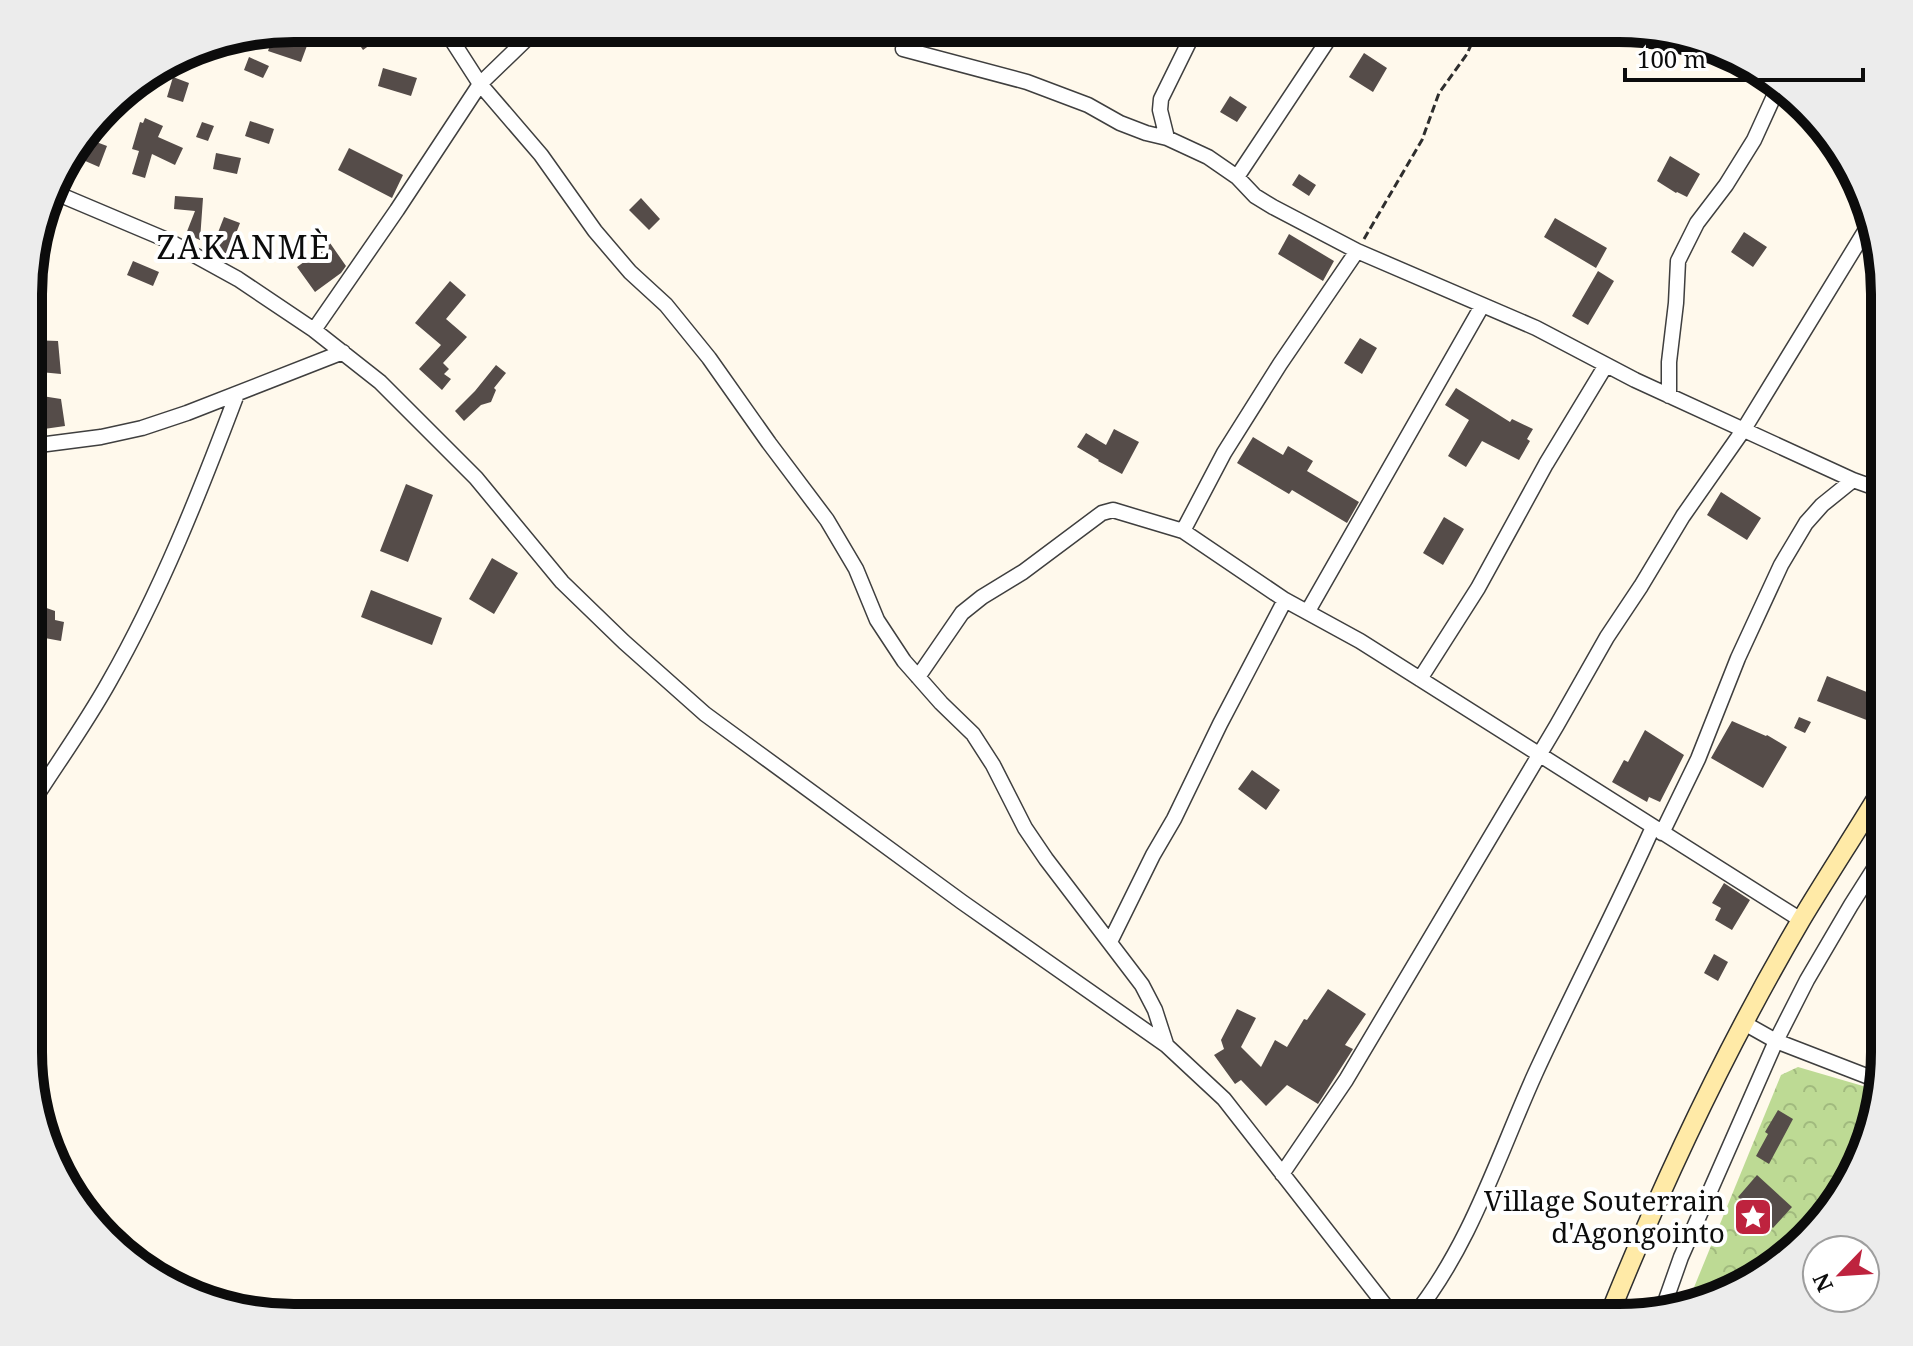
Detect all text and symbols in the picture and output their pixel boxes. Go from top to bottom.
scale bar [1625,32,1863,82]
text: 100 m [1637,42,1706,75]
district label: ZAKANMÈ [157,225,331,268]
place label: Village Souterrain d'Agongointo [1484,1181,1725,1251]
place icon: Village Souterrain d'Agongointo [1732,1196,1774,1238]
north arrow [1801,1234,1881,1314]
text: N [1805,1269,1839,1297]

